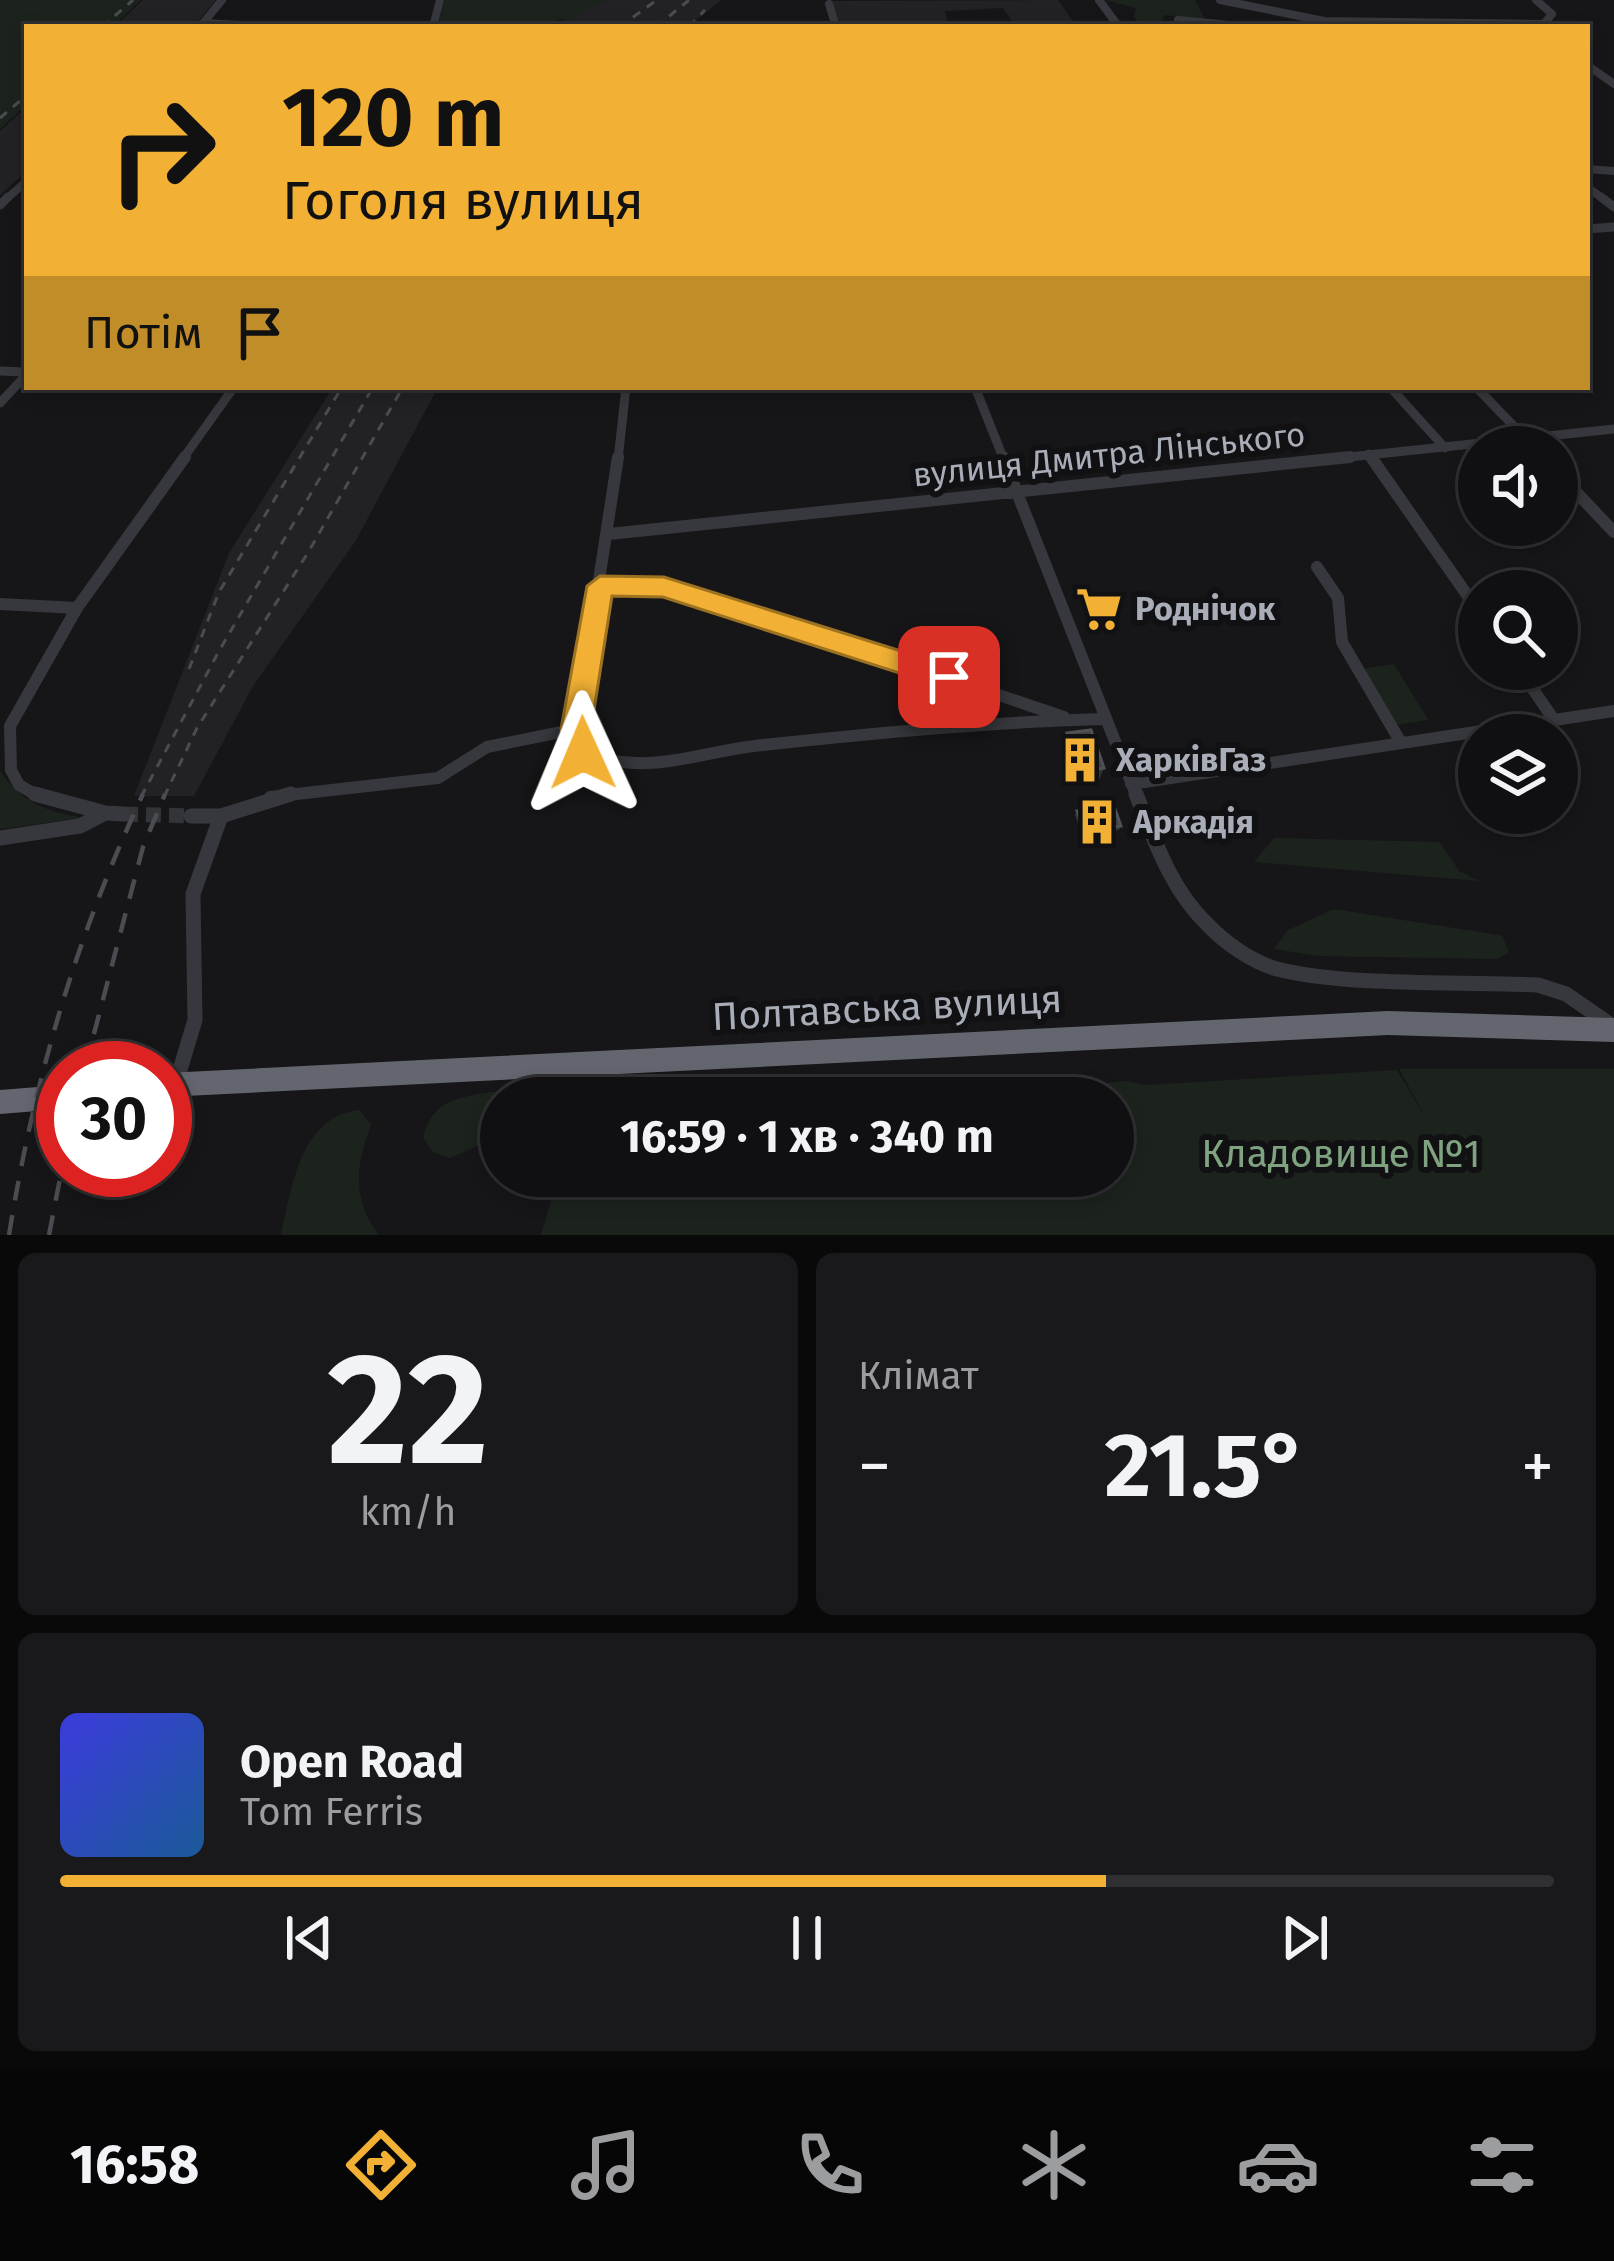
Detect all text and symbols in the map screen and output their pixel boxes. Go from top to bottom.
text: 120 m [282,67,504,168]
icon: right [84,72,240,228]
text: Гоголя вулиця [282,169,644,233]
icon: arrive [227,300,293,366]
text: Потім [84,306,203,360]
street label: вулиця Дмитра Лінського [911,415,1307,495]
map controls [1458,426,1578,834]
button: sound [1458,426,1578,546]
button: search [1458,570,1578,690]
supermarket icon: Роднічок [1074,584,1124,634]
place label: Роднічок [1135,589,1276,629]
pin [898,626,1000,728]
icon: arrive [916,644,982,710]
position arrow [520,690,646,816]
button: layers [1458,714,1578,834]
building icon: ХарківГаз [1055,735,1105,785]
place label: ХарківГаз [1115,740,1266,780]
building icon: Аркадія [1072,797,1122,847]
place label: Аркадія [1132,802,1254,842]
street label: Полтавська вулиця [711,976,1063,1040]
speed limit sign: 30 [36,1041,192,1197]
text: 16:59 · 1 хв · 340 m [620,1110,994,1164]
park label: Кладовище №1 [1201,1131,1481,1177]
text: 22 [327,1317,489,1504]
text: Клімат [858,1353,979,1399]
text: 21.5° [1105,1412,1308,1520]
text: − [858,1427,891,1506]
text: + [1521,1427,1554,1506]
text: km/h [360,1489,456,1535]
text: Open Road [240,1735,464,1789]
text: Tom Ferris [240,1789,423,1835]
icon: previous [276,1905,342,1971]
icon: pause [774,1905,840,1971]
icon: next [1272,1905,1338,1971]
icon: directions [339,2123,423,2207]
icon: music [564,2123,648,2207]
icon: phone [788,2123,872,2207]
icon: climate [1012,2123,1096,2207]
icon: car [1236,2123,1320,2207]
icon: filters [1460,2123,1544,2207]
text: 16:58 [70,2133,199,2197]

